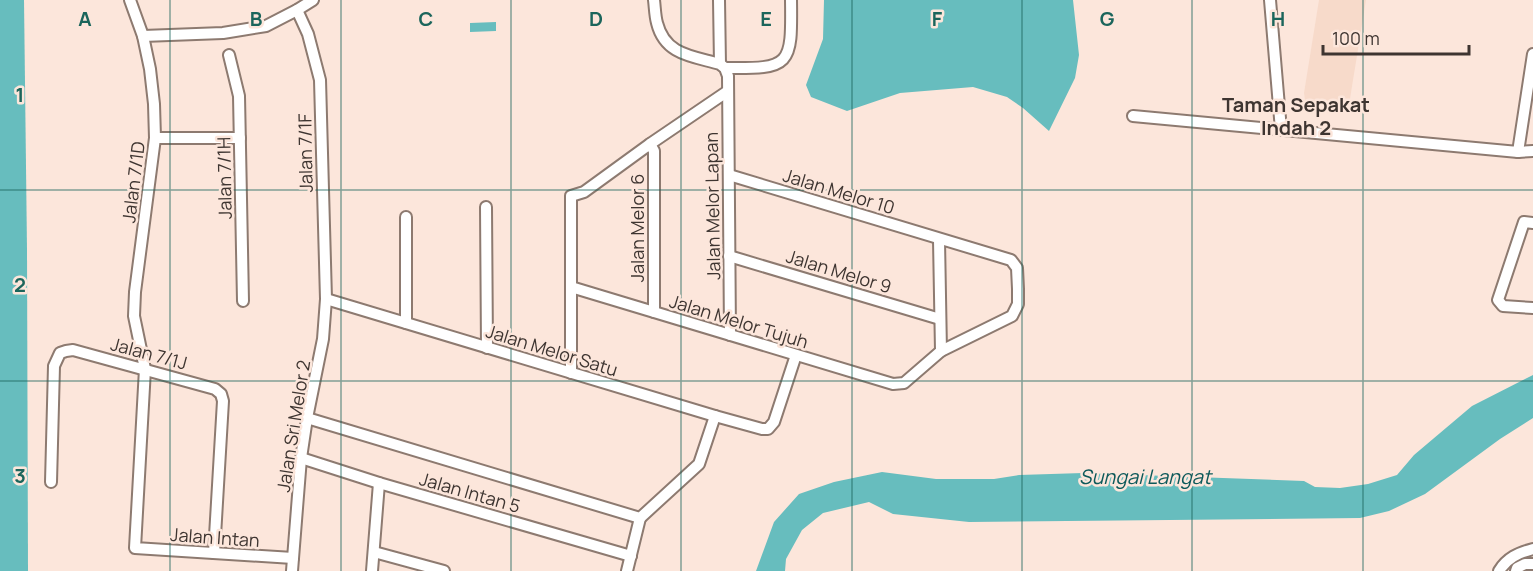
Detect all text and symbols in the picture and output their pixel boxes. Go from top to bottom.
text: A [78,5,92,32]
text: B [250,5,263,32]
text: C [419,5,433,32]
text: D [589,5,603,32]
text: E [760,5,772,32]
text: F [932,5,943,32]
text: G [1100,5,1115,32]
text: H [1271,5,1285,32]
scale bar [1323,18,1468,56]
text: 100 m [1332,26,1380,50]
text: 1 [16,81,24,108]
district label: Taman Sepakat Indah 2 [1222,91,1370,141]
street label: Jalan 7/1F [292,113,318,193]
street label: Jalan Melor Lapan [699,132,725,280]
street label: Jalan 7/1H [211,137,237,219]
street label: Jalan 7/1D [116,140,150,224]
street label: Jalan Melor 10 [780,163,898,219]
street label: Jalan Melor 6 [625,174,649,282]
street label: Jalan Melor 9 [784,244,894,298]
text: 2 [14,271,26,298]
street label: Jalan Melor Tujuh [667,288,811,354]
street label: Jalan Melor Satu [483,319,621,381]
street label: Jalan 7/1J [108,331,190,375]
street label: Jalan Sri Melor 2 [271,358,315,494]
text: 3 [14,462,26,489]
water label: Sungai Langat [1079,463,1213,490]
street label: Jalan Intan 5 [417,466,523,518]
street label: Jalan Intan [169,522,261,552]

